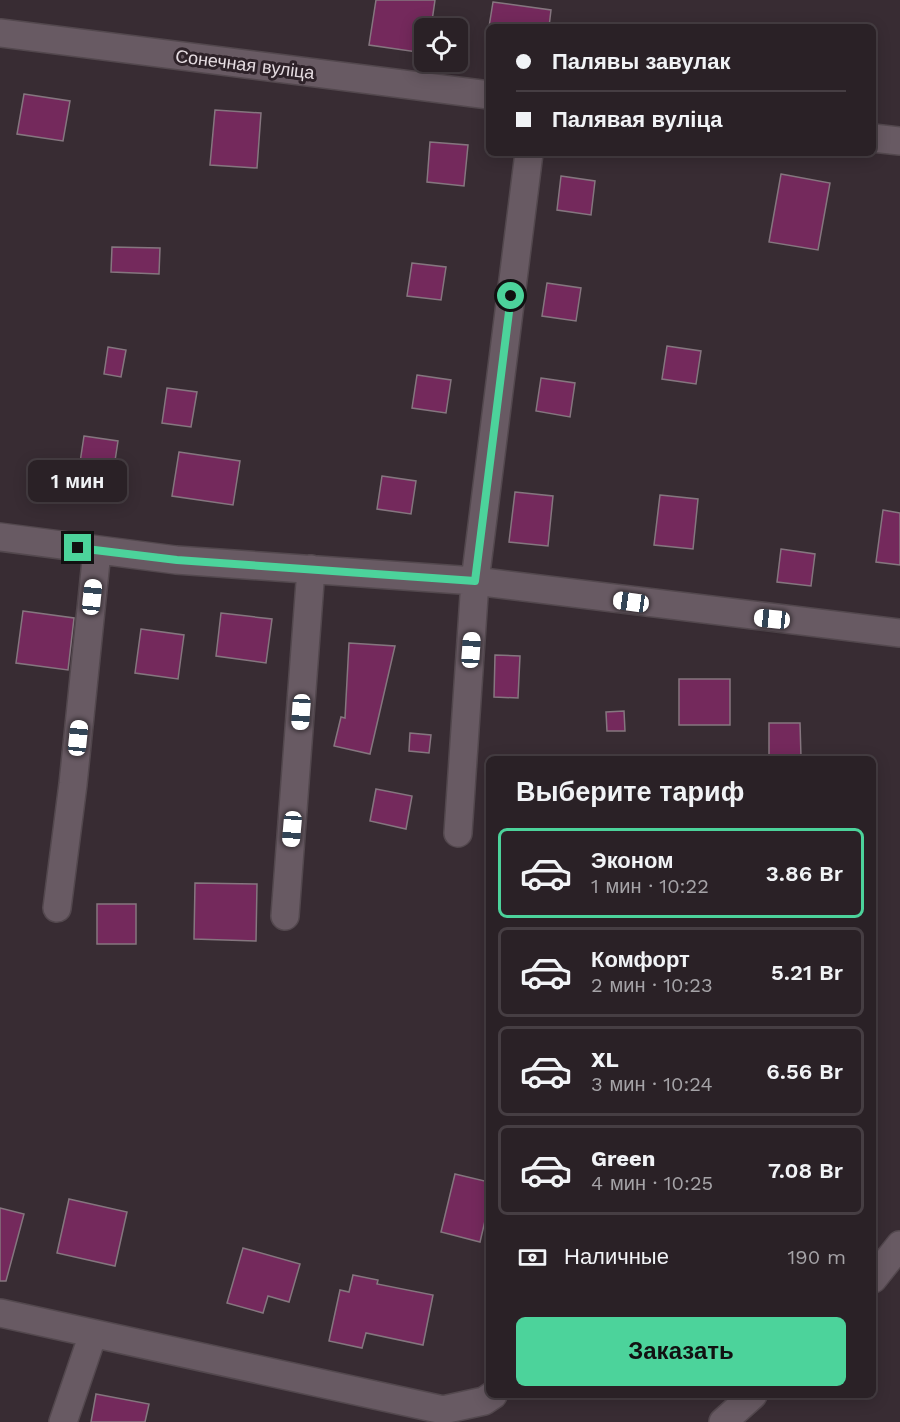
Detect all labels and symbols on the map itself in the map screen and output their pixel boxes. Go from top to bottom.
street label: Сонечная вуліца [174,45,317,83]
route start [497,282,524,309]
callout: 1 мин [28,461,128,503]
route end [64,534,91,561]
car [81,578,103,616]
car [612,591,650,613]
car [753,608,791,630]
car [461,631,481,669]
car [291,693,311,731]
car [67,719,89,757]
car [281,810,303,848]

